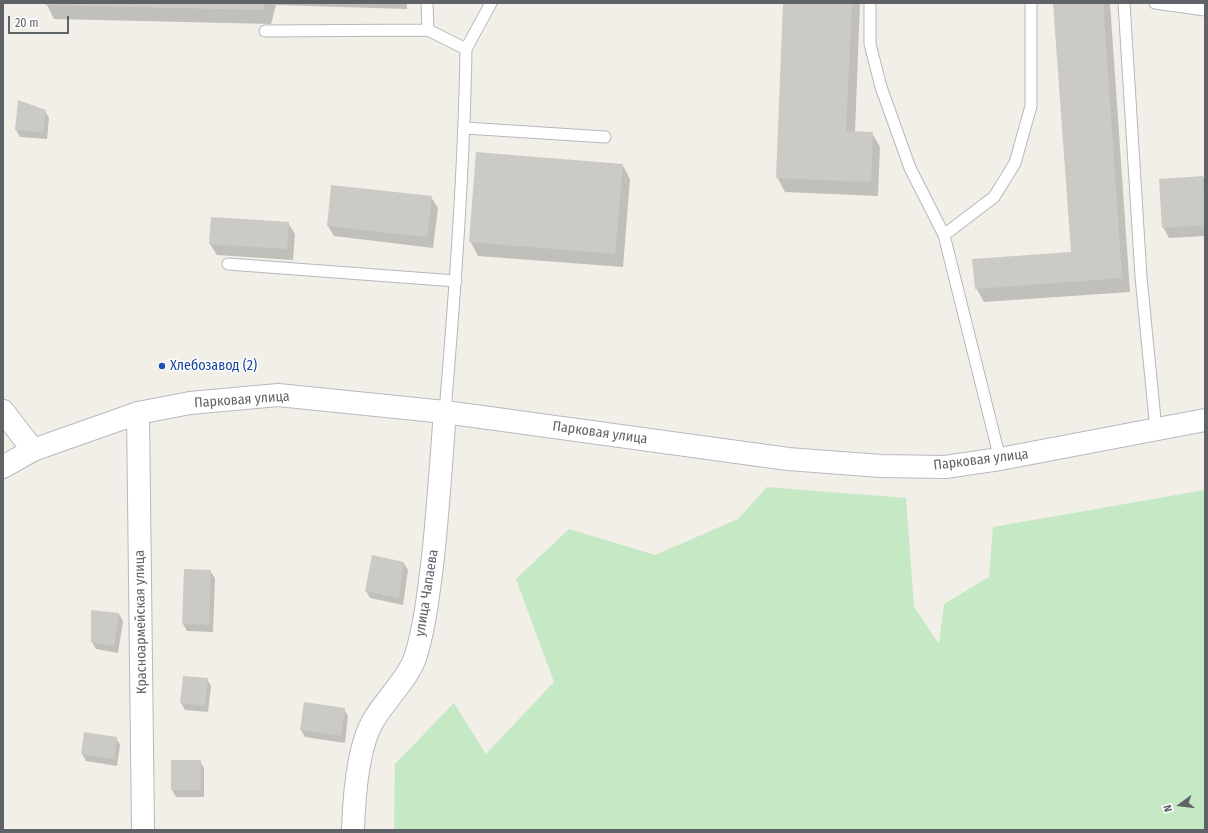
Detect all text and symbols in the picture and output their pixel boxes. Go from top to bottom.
scale bar [10,8,71,34]
text: 20 m [15,16,39,30]
place label: Хлебозавод (2) [170,358,257,374]
marker: Хлебозавод (2) [157,361,167,371]
street label: Парковая улица [194,388,290,412]
street label: Парковая улица [551,418,649,448]
street label: Парковая улица [933,446,1029,474]
street label: улица Чапаева [412,548,442,638]
street label: Красноармейская улица [131,550,151,694]
north arrow [1160,785,1200,825]
text: N [1161,803,1175,813]

